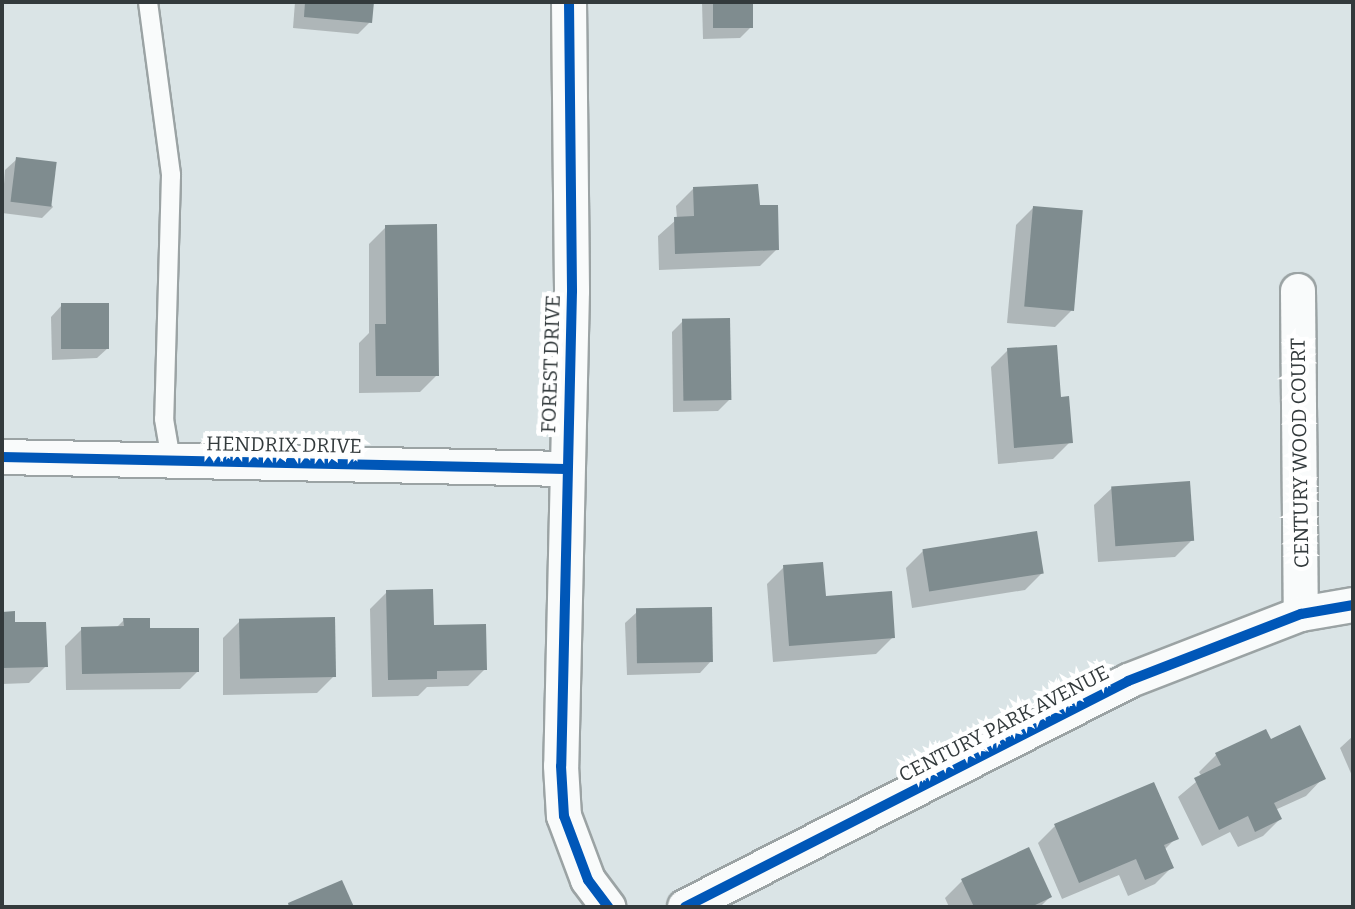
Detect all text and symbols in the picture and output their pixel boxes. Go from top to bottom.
street label: FOREST DRIVE [537,295,565,433]
street label: CENTURY WOOD COURT [1286,338,1314,568]
street label: HENDRIX DRIVE [206,432,362,458]
street label: CENTURY PARK AVENUE [895,660,1113,788]

